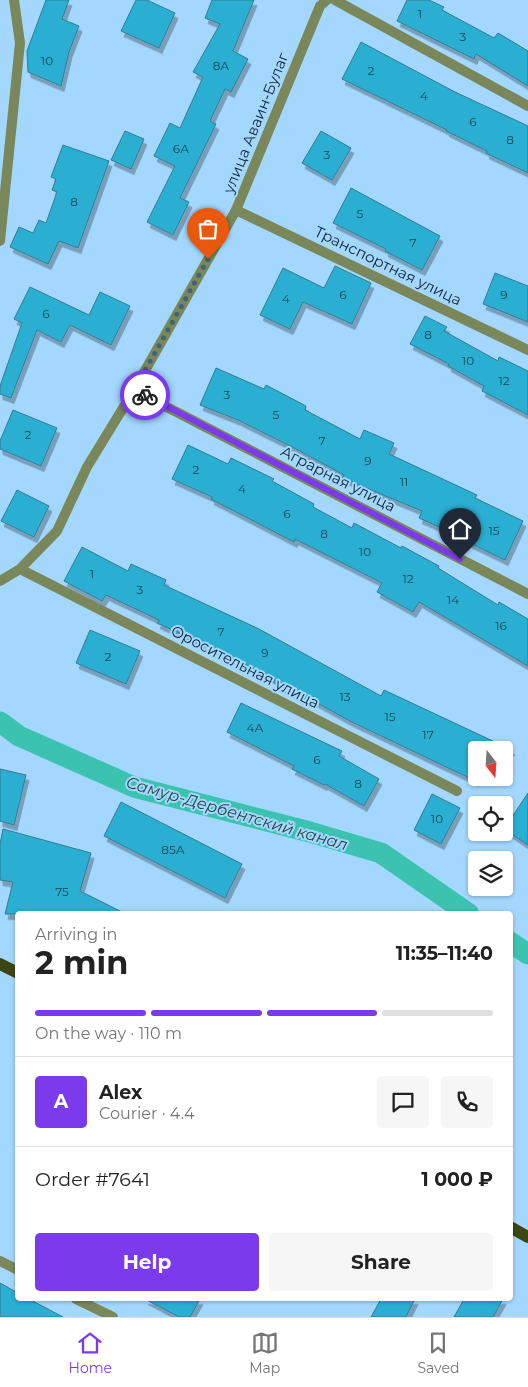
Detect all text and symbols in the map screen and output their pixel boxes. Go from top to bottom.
house number: 1 [418,6,422,21]
house number: 3 [460,29,467,44]
street label: улица Аваин-Булаг [218,49,293,197]
house number: 10 [41,53,53,68]
house number: 8А [213,58,229,73]
house number: 2 [368,63,375,78]
house number: 4 [420,88,428,103]
house number: 6 [469,114,477,129]
house number: 8 [506,132,514,147]
house number: 6А [173,141,189,156]
house number: 3 [324,147,331,162]
house number: 8 [70,194,78,209]
house number: 5 [357,206,364,221]
pin [187,208,229,259]
icon: bag [194,215,222,243]
street label: Транспортная улица [311,222,465,310]
house number: 7 [409,235,417,250]
house number: 6 [339,287,347,302]
house number: 9 [500,287,508,302]
house number: 4 [282,291,290,306]
house number: 6 [42,306,50,321]
house number: 8 [424,327,432,342]
house number: 10 [462,353,474,368]
courier [120,370,170,420]
house number: 12 [498,373,510,388]
icon: bike [131,381,159,409]
house number: 3 [224,387,231,402]
house number: 5 [273,407,280,422]
house number: 2 [25,427,32,442]
house number: 7 [318,433,326,448]
street label: Аграрная улица [278,441,399,516]
house number: 9 [364,453,372,468]
house number: 2 [193,462,200,477]
house number: 11 [400,474,408,489]
house number: 4 [238,481,246,496]
house number: 6 [283,506,291,521]
pin [439,508,481,559]
icon: home [446,515,474,543]
house number: 15 [488,523,500,538]
house number: 8 [320,526,328,541]
house number: 10 [359,544,371,559]
house number: 1 [90,566,94,581]
house number: 12 [402,571,414,586]
house number: 3 [137,582,144,597]
house number: 14 [447,592,459,607]
house number: 16 [495,618,507,633]
street label: Оросительная улица [168,621,323,712]
house number: 7 [217,624,225,639]
house number: 9 [261,645,269,660]
house number: 2 [105,649,112,664]
house number: 13 [339,689,351,704]
house number: 15 [384,709,396,724]
house number: 4А [247,720,263,735]
house number: 17 [422,727,434,742]
north arrow [468,741,512,786]
map controls [468,741,513,896]
house number: 6 [313,752,321,767]
water label: Самур-Дербентский канал [124,773,350,854]
house number: 8 [354,776,362,791]
button: locate [468,796,513,841]
house number: 10 [431,811,443,826]
house number: 85А [161,842,185,857]
button: layers [468,851,513,896]
house number: 75 [55,884,69,899]
text: Arriving in [35,925,117,944]
text: 11:35–11:40 [396,942,493,965]
text: 2 min [35,943,128,982]
text: On the way · 110 m [35,1024,182,1043]
button: chat [377,1076,429,1128]
button: phone [441,1076,493,1128]
text: Alex [99,1081,142,1104]
text: A [54,1090,68,1113]
text: Courier · 4.4 [99,1104,195,1123]
text: Order #7641 [35,1168,150,1191]
text: 1 000 ₽ [421,1168,493,1191]
button: Help [35,1233,259,1291]
button: Share [269,1233,493,1291]
tab: Home [69,1329,112,1377]
tab: Map [249,1329,280,1377]
tab: Saved [417,1329,459,1377]

